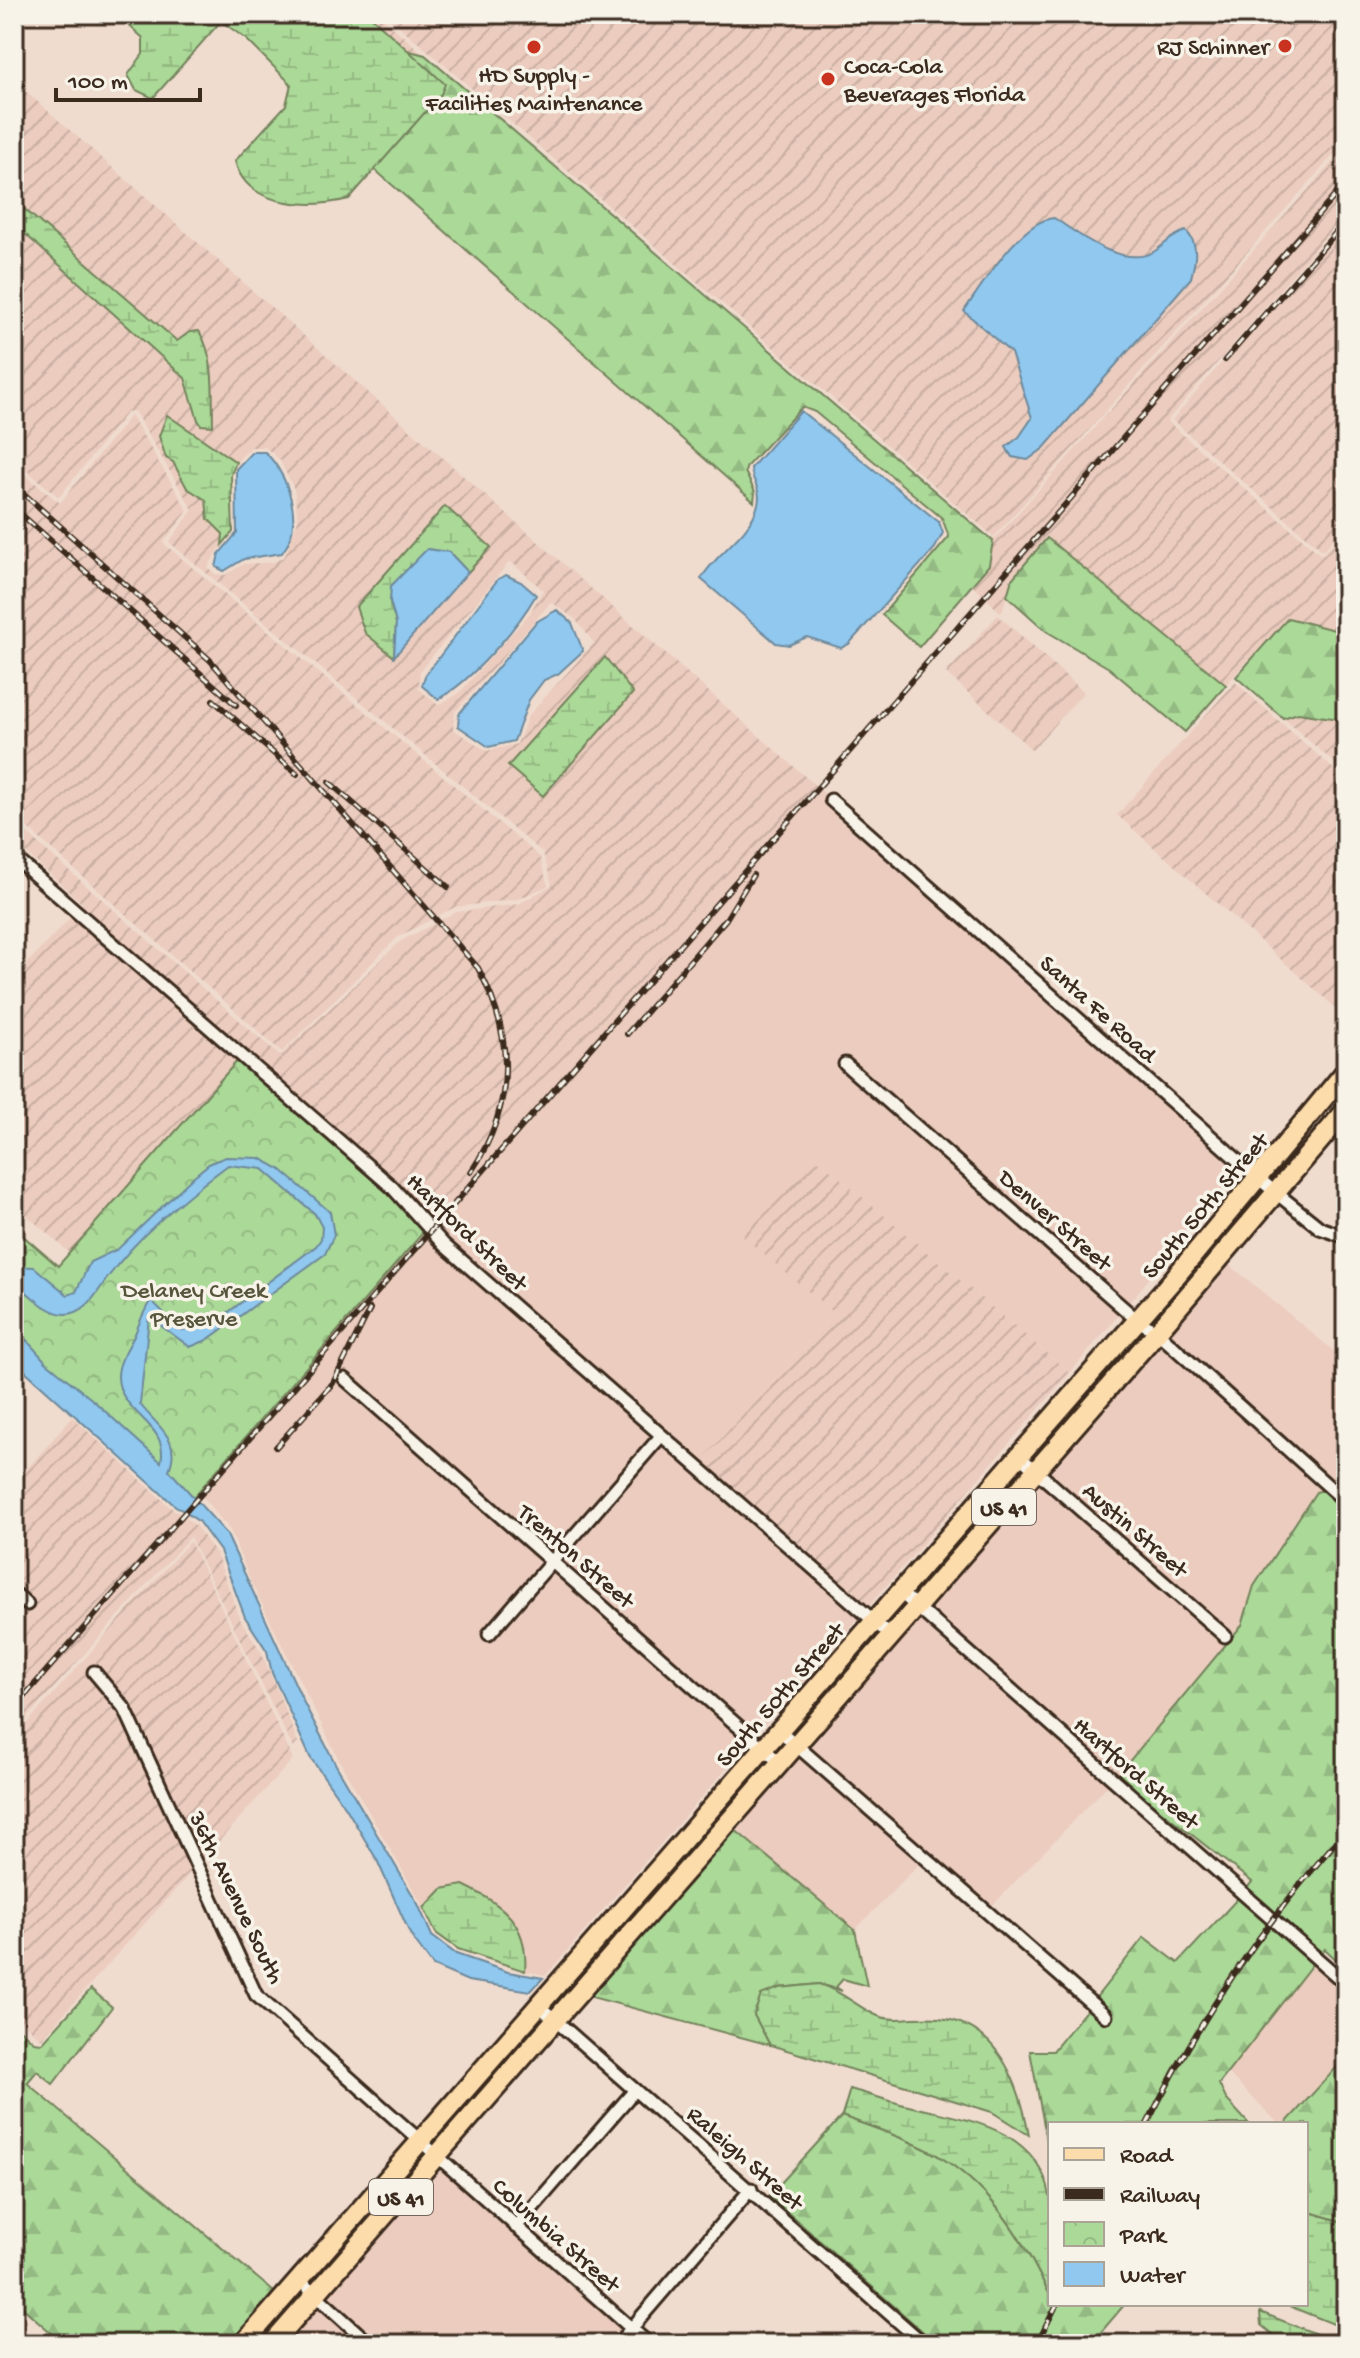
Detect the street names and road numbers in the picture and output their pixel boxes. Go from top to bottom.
street label: Santa Fe Road [1032,950,1163,1072]
street label: South 50th Street [1137,1127,1278,1286]
street label: Denver Street [990,1163,1118,1280]
street label: Hartford Street [399,1168,534,1300]
street label: Austin Street [1075,1478,1194,1587]
road number: US 41 [972,1489,1036,1525]
street label: Trenton Street [509,1498,641,1618]
street label: South 50th Street [711,1617,854,1774]
street label: Hartford Street [1066,1712,1205,1839]
street label: 36th Avenue South [180,1807,289,1990]
street label: Raleigh Street [679,2101,810,2220]
street label: Columbia Street [485,2173,626,2301]
road number: US 41 [369,2179,433,2215]

